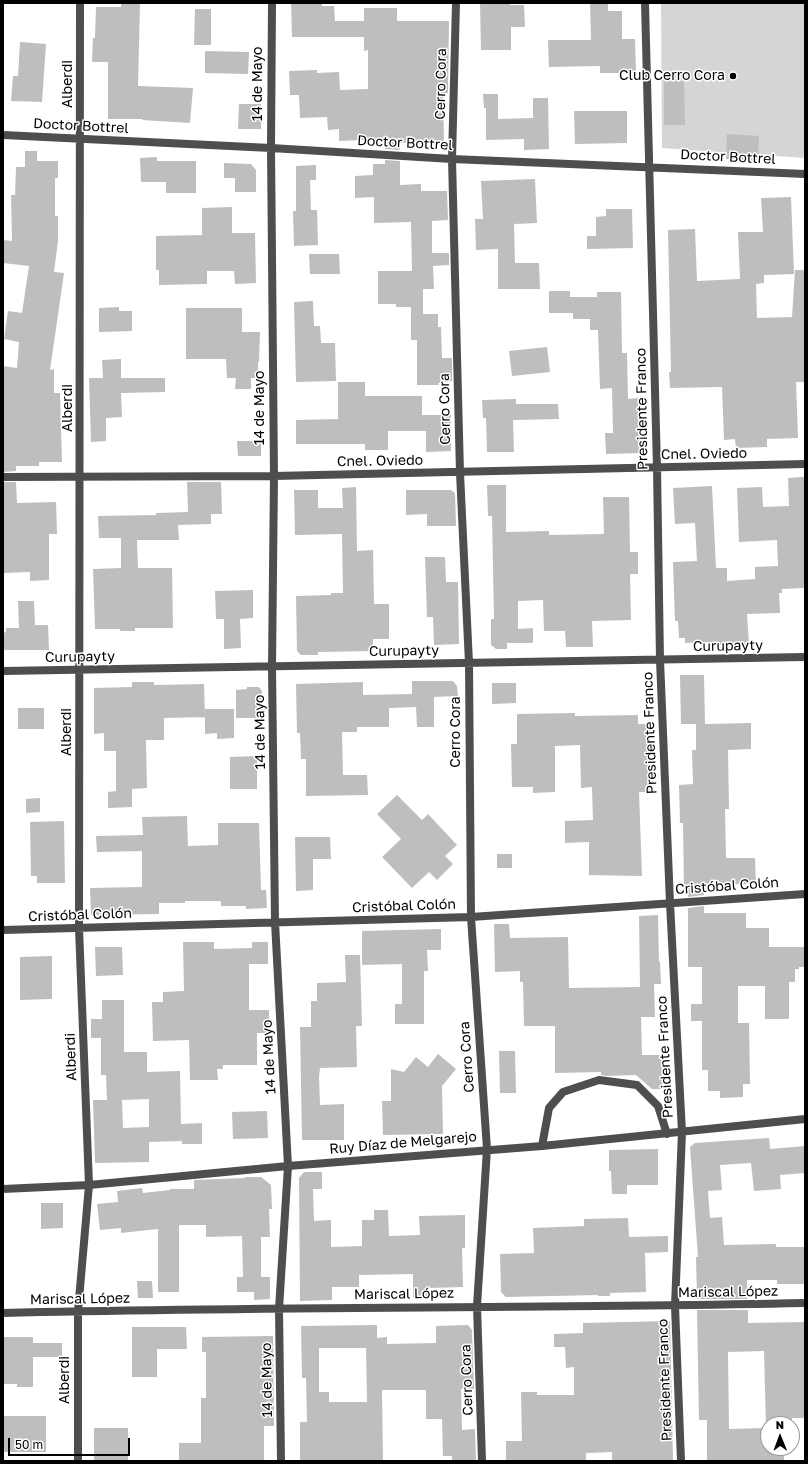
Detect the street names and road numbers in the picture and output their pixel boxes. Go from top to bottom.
street label: 14 de Mayo [250,47,266,121]
street label: Cerro Cora [432,48,450,120]
street label: Alberdi [60,60,76,108]
street label: Doctor Bottrel [33,115,129,137]
street label: Doctor Bottrel [357,132,453,154]
street label: Doctor Bottrel [680,146,776,168]
street label: Presidente Franco [633,348,651,470]
street label: 14 de Mayo [252,371,268,445]
street label: Cerro Cora [436,373,454,445]
street label: Alberdi [60,384,76,432]
street label: Cnel. Oviedo [661,445,747,463]
street label: Cnel. Oviedo [337,452,423,470]
street label: Curupayty [693,637,763,655]
street label: Curupayty [369,642,439,660]
street label: Curupayty [45,648,115,666]
street label: Presidente Franco [639,672,661,794]
street label: 14 de Mayo [251,695,269,769]
street label: Cerro Cora [448,696,464,768]
street label: Alberdi [59,708,75,756]
street label: Cristóbal Colón [675,874,779,898]
street label: Cristóbal Colón [352,896,456,916]
street label: Cristóbal Colón [28,905,132,925]
street label: Presidente Franco [653,995,677,1119]
street label: 14 de Mayo [259,1019,279,1095]
street label: Cerro Cora [456,1021,478,1093]
street label: Alberdi [62,1033,80,1081]
street label: Ruy Díaz de Melgarejo [329,1128,477,1158]
street label: Mariscal López [678,1283,778,1301]
street label: Mariscal López [354,1285,454,1303]
street label: Mariscal López [30,1290,130,1308]
street label: Presidente Franco [654,1319,676,1441]
street label: 14 de Mayo [258,1343,276,1417]
street label: Cerro Cora [457,1344,477,1416]
street label: Alberdi [57,1356,73,1404]

